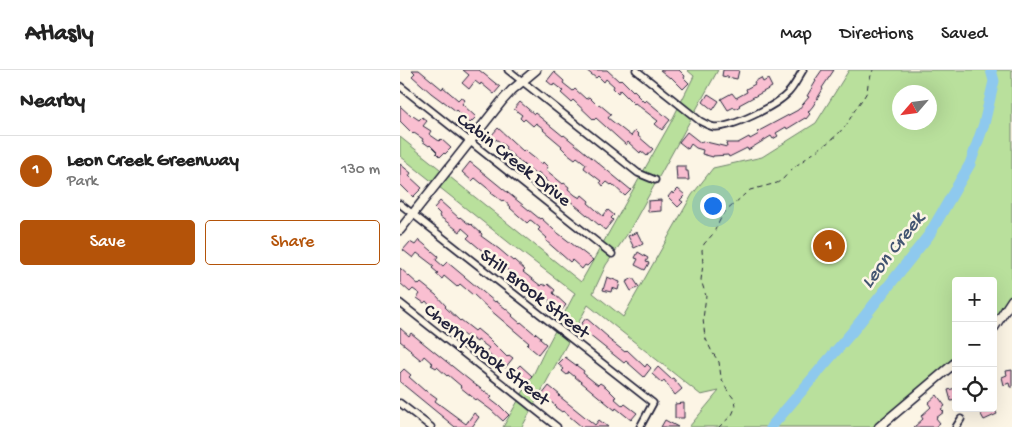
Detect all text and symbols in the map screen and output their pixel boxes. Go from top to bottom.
text: Atlasly [25,20,94,49]
text: Map [780,24,812,45]
text: Directions [840,24,913,45]
text: Saved [941,24,987,45]
north arrow [892,85,937,130]
text: Nearby [20,90,85,115]
street label: Cabin Creek Drive [451,109,575,213]
text: Leon Creek Greenway [67,150,239,173]
text: 1 [33,161,39,180]
text: 130 m [341,161,380,180]
text: Park [67,173,98,192]
your location [700,193,726,219]
water label: Leon Creek [857,207,932,294]
button: Save [20,220,195,265]
button: Share [205,220,380,265]
pin: 1 [813,227,845,265]
street label: Still Brook Street [474,245,595,346]
map controls [952,277,997,412]
button: + [952,277,997,322]
street label: Cherrybrook Street [418,300,555,413]
button: − [952,322,997,367]
button: locate [952,367,997,412]

